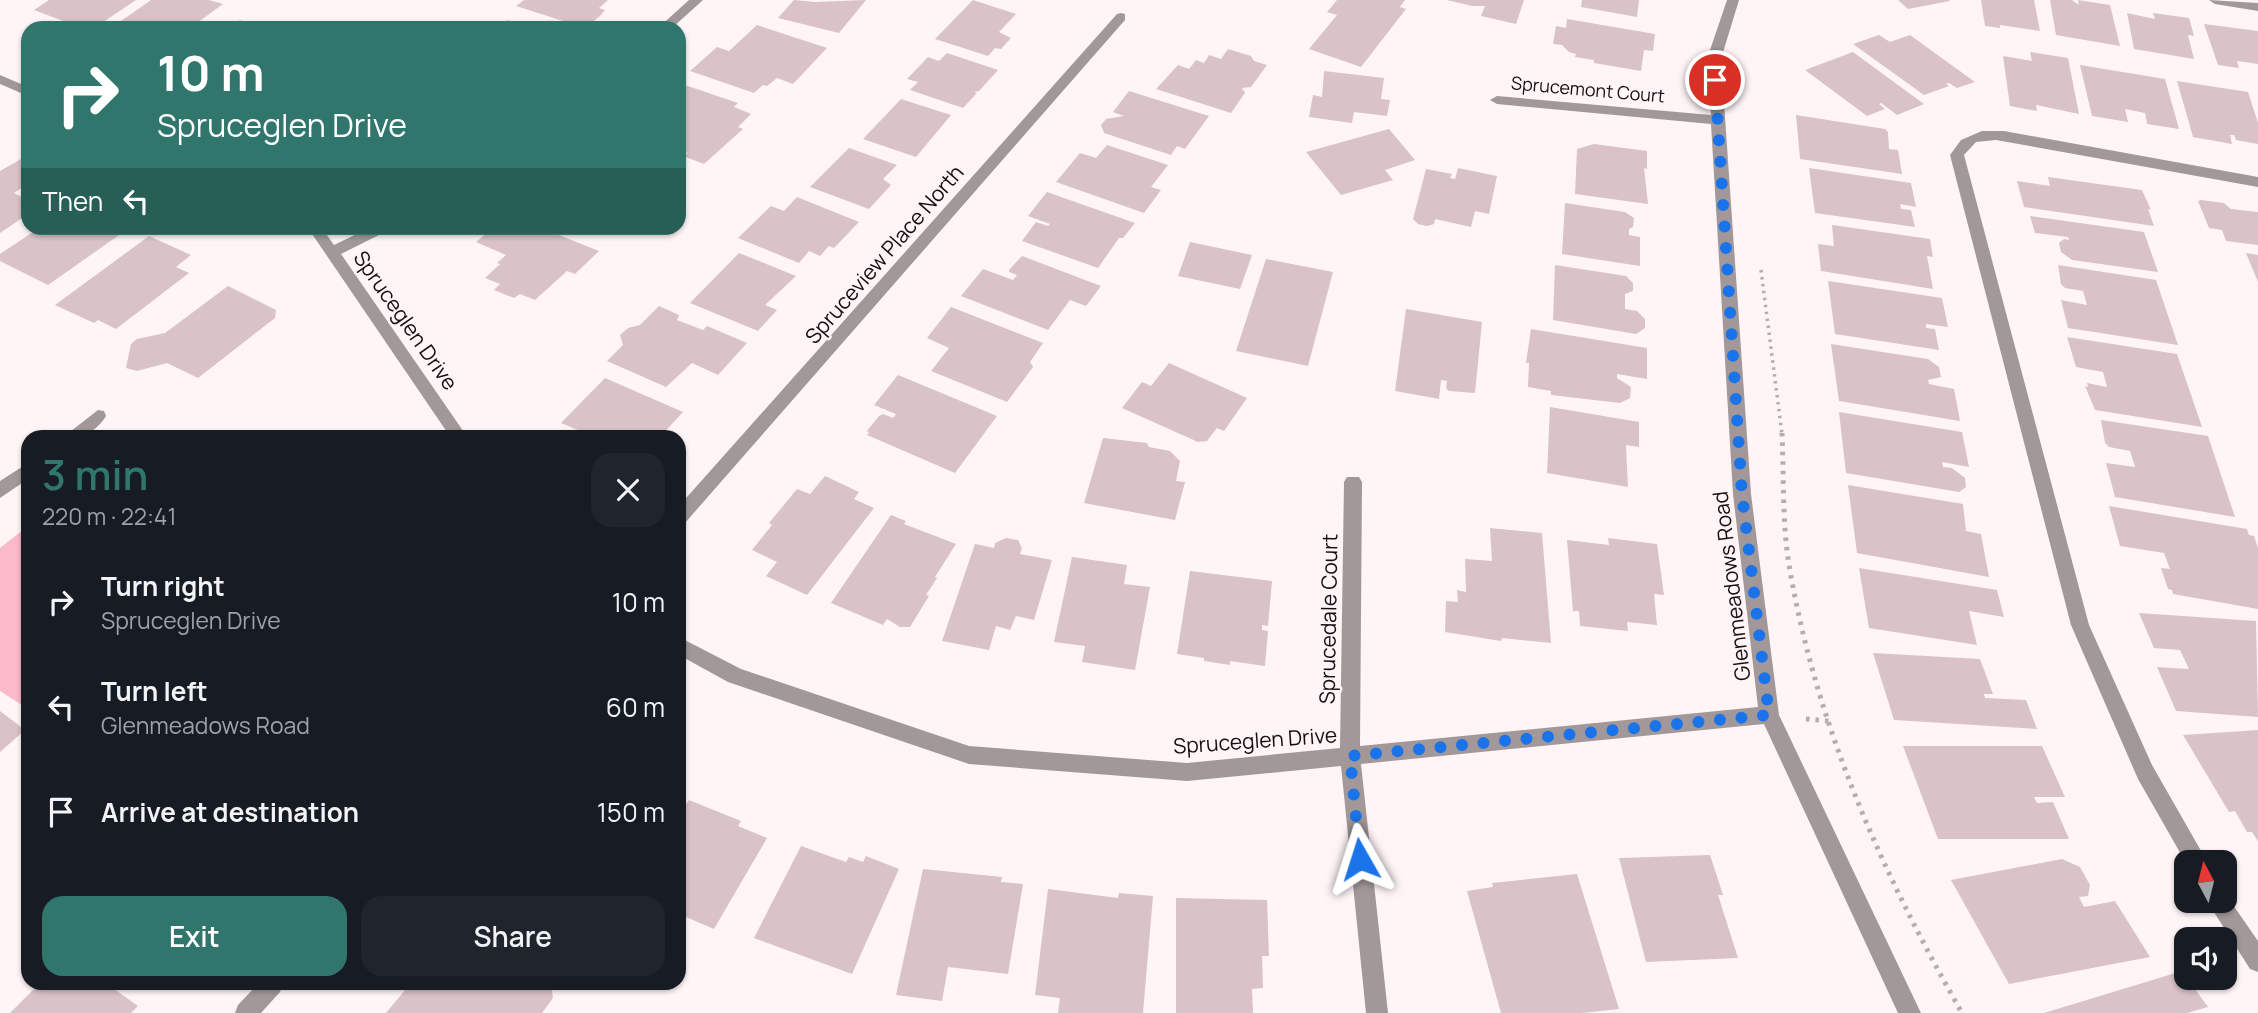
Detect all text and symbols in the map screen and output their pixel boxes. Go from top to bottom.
text: 10 m [157,39,265,106]
icon: right [42,49,133,140]
pin [1685,50,1745,110]
icon: arrive [1696,61,1734,99]
street label: Sprucemont Court [1510,70,1666,108]
text: Spruceglen Drive [157,103,407,147]
street label: Spruceview Place North [798,159,970,349]
icon: left [117,182,155,220]
text: Then [42,183,103,219]
street label: Spruceglen Drive [347,245,465,395]
text: 3 min [42,445,148,503]
button: close [591,453,665,527]
street label: Glenmeadows Road [1705,490,1757,682]
text: 220 m · 22:41 [42,500,176,532]
street label: Sprucedale Court [1313,534,1343,704]
text: Turn right [101,568,225,604]
icon: right [42,583,80,621]
text: 10 m [612,584,665,620]
text: Spruceglen Drive [101,604,281,636]
text: Turn left [101,673,208,709]
icon: left [42,688,80,726]
text: 60 m [606,689,665,725]
text: Glenmeadows Road [101,709,310,741]
street label: Spruceglen Drive [1172,720,1338,760]
icon: arrive [42,793,80,831]
text: Arrive at destination [101,794,359,830]
text: 150 m [597,794,665,830]
position arrow [1323,822,1397,896]
north arrow [2174,850,2236,914]
map controls [2174,850,2237,990]
button: Exit [42,896,347,976]
button: Share [361,896,665,976]
button: sound [2174,927,2237,990]

